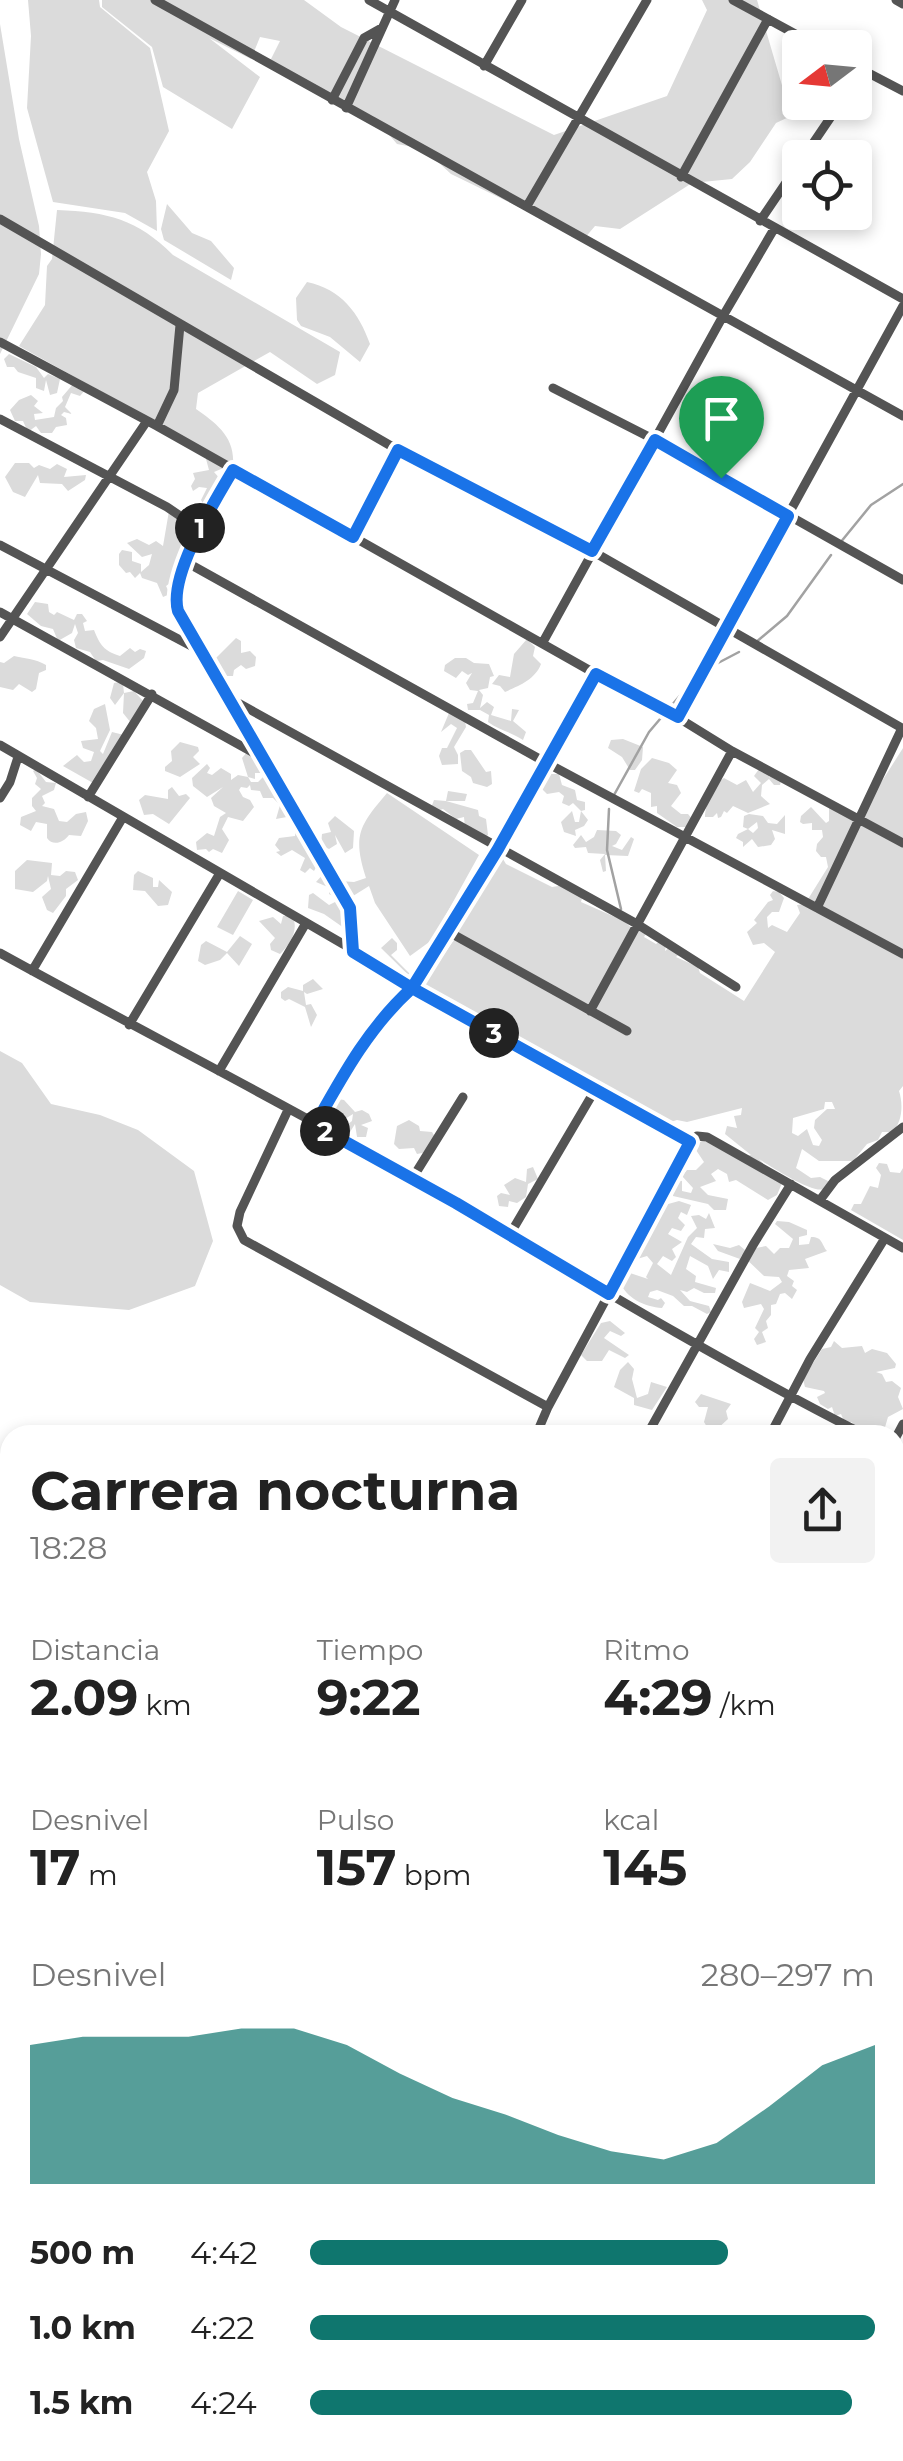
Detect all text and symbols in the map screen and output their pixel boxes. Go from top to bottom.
north arrow [782,30,872,120]
map controls [782,30,872,230]
button: locate [782,140,872,230]
pin [679,376,764,479]
icon: arrive [694,391,749,446]
pin: 1 [175,503,225,553]
text: 1 [195,511,205,545]
pin: 3 [469,1008,519,1058]
text: 3 [486,1016,502,1050]
pin: 2 [300,1106,350,1156]
text: 2 [317,1114,333,1148]
text: Carrera nocturna [30,1457,520,1524]
button: share [770,1458,875,1563]
text: 18:28 [30,1528,107,1567]
text: Distancia [30,1633,160,1667]
text: Tiempo [317,1633,423,1667]
text: Ritmo [603,1633,690,1667]
text: 2.09 [30,1667,138,1728]
text: 9:22 [317,1667,421,1728]
text: 4:29 [603,1667,713,1728]
text: km [138,1688,192,1722]
text: /km [713,1688,776,1722]
text: Desnivel [30,1803,149,1837]
text: Pulso [317,1803,394,1837]
text: kcal [603,1803,659,1837]
text: 17 [30,1837,81,1898]
text: 157 [317,1837,396,1898]
text: 145 [603,1837,687,1898]
text: m [81,1858,118,1892]
text: bpm [396,1858,471,1892]
text: Desnivel [30,1955,166,1994]
text: 280–297 m [701,1955,875,1994]
text: 500 m [30,2233,135,2272]
text: 4:42 [190,2233,257,2272]
text: 1.0 km [30,2308,136,2347]
text: 4:22 [190,2308,255,2347]
text: 1.5 km [30,2383,133,2422]
text: 4:24 [190,2383,257,2422]

